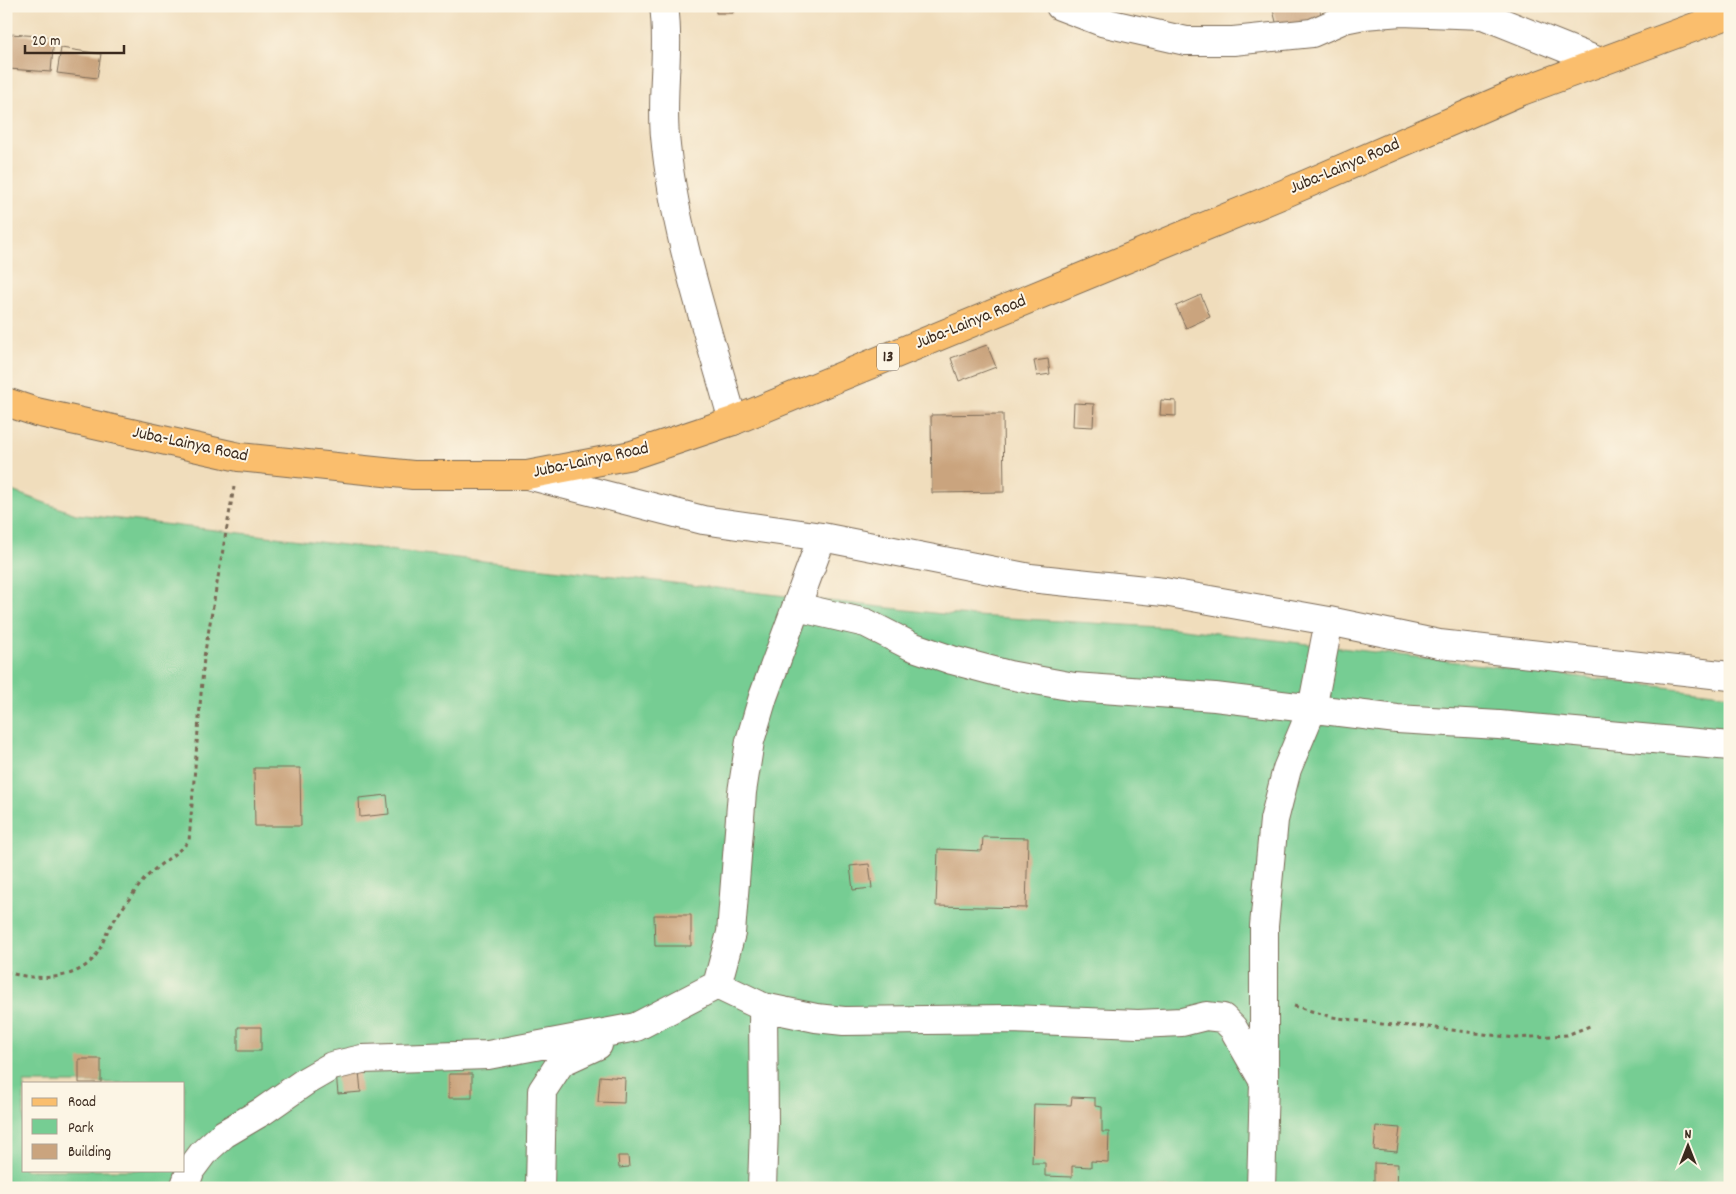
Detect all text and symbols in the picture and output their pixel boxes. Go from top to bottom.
scale bar [25,22,124,54]
text: 20 m [32,31,60,53]
street label: Juba-Lainya Road [1286,133,1404,201]
street label: Juba-Lainya Road [912,289,1030,357]
road number: 13 [877,344,899,371]
street label: Juba-Lainya Road [130,421,250,469]
street label: Juba-Lainya Road [531,437,651,485]
legend [22,1082,185,1172]
text: Road [68,1092,96,1114]
text: Park [68,1118,94,1140]
north arrow [1664,1122,1714,1172]
text: N [1685,1125,1692,1145]
text: Building [68,1142,111,1164]

